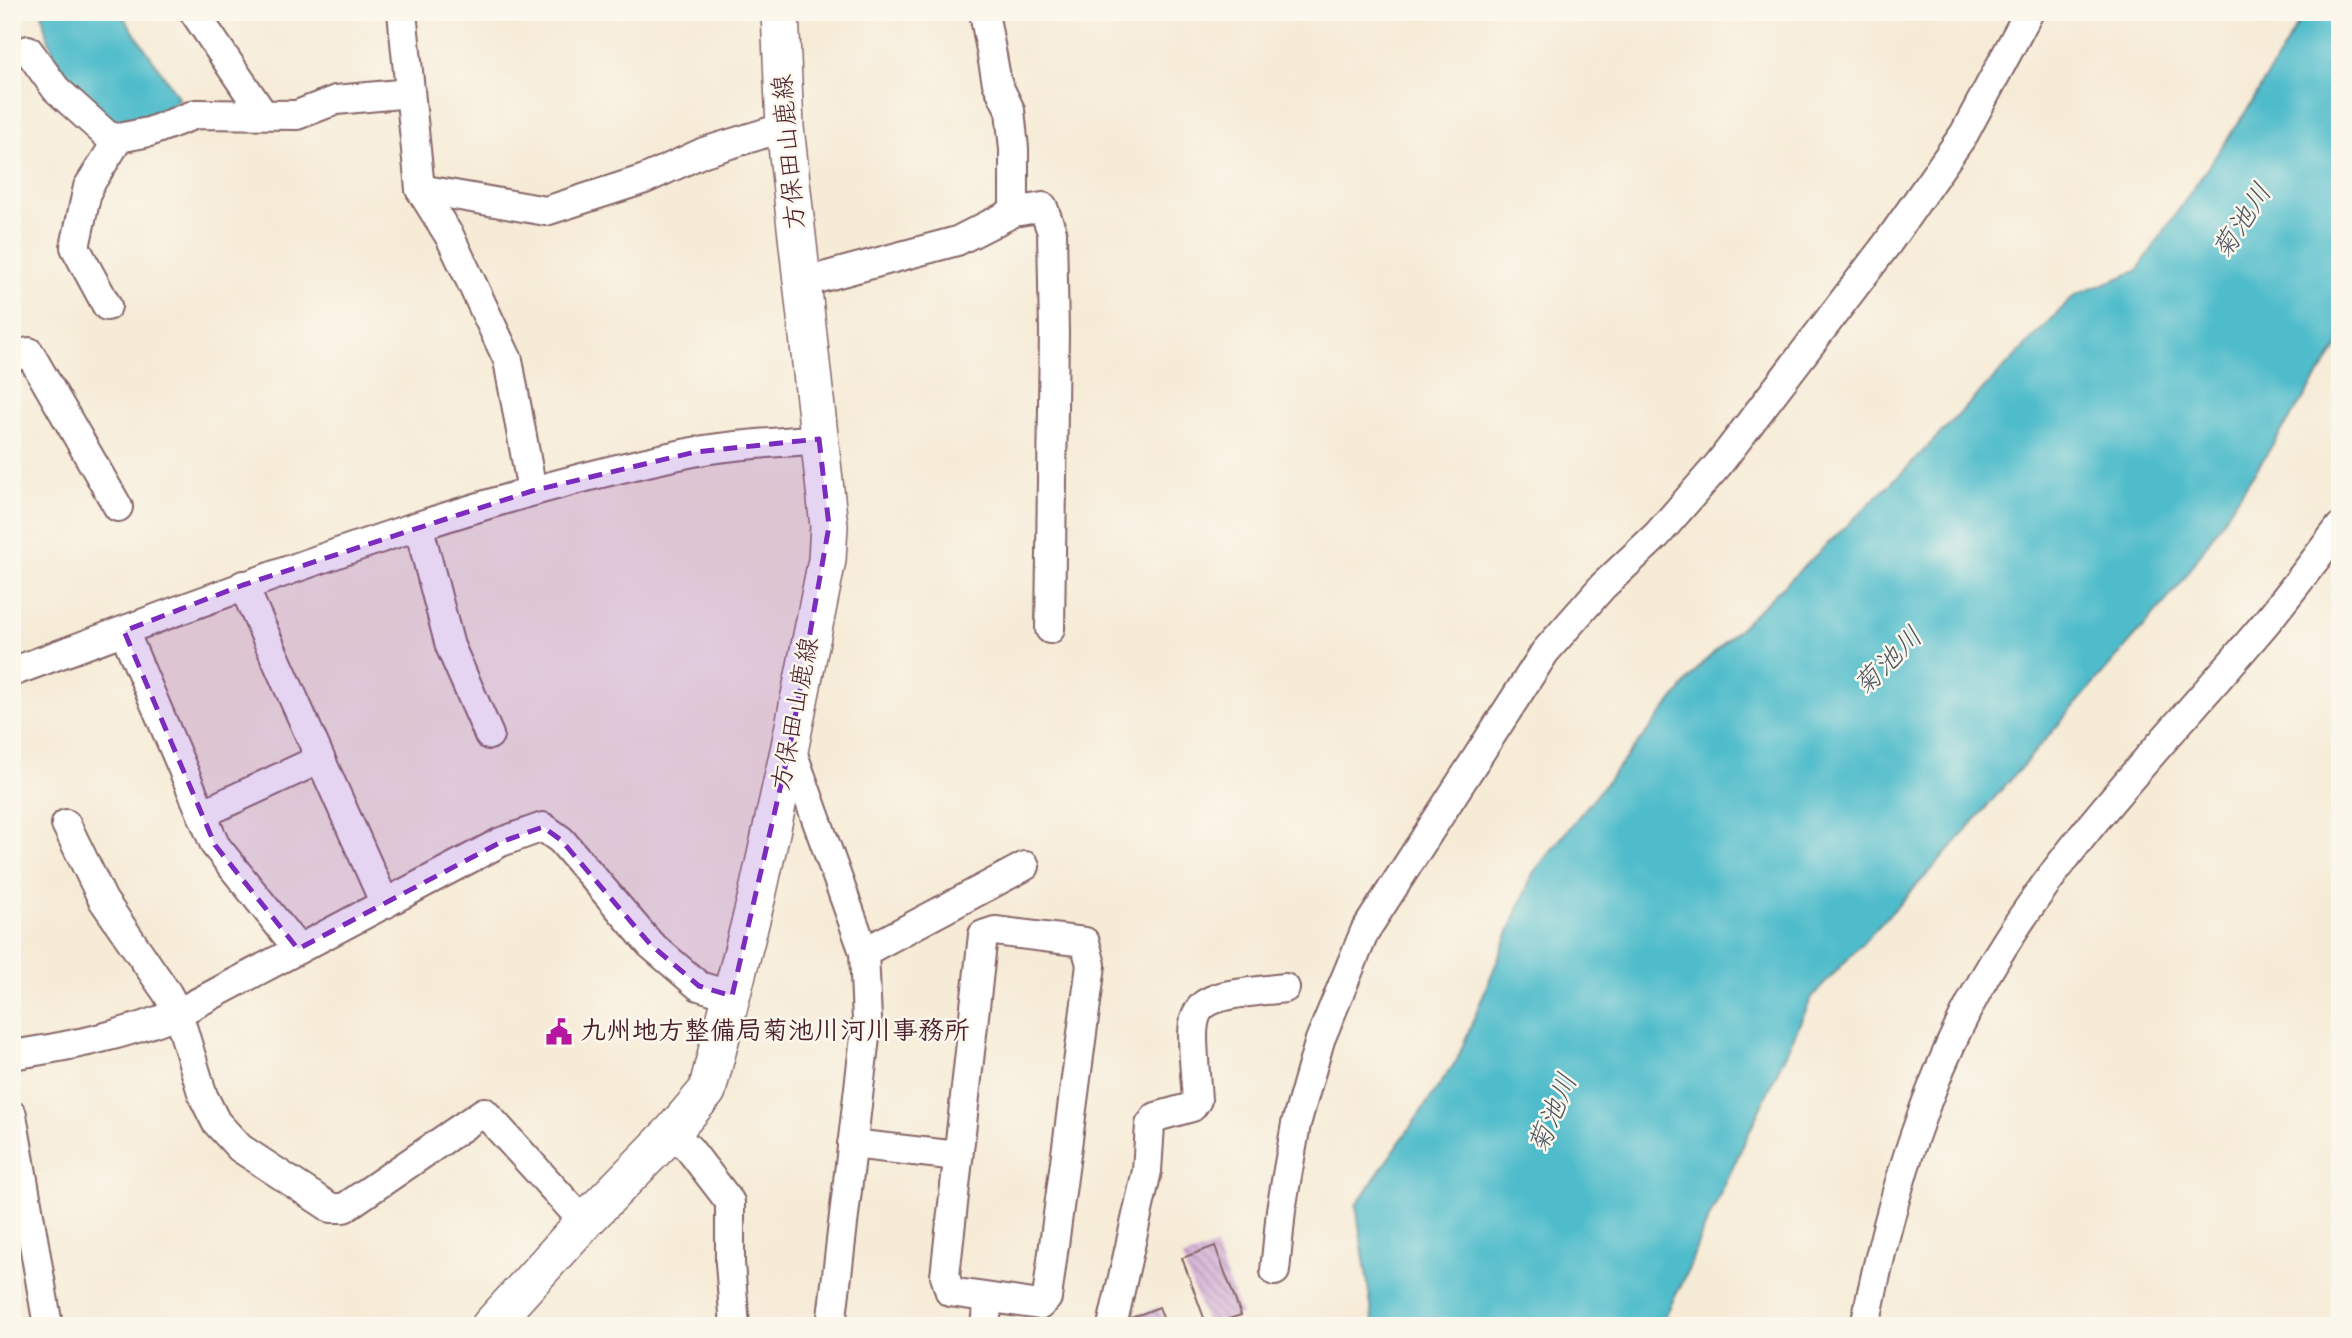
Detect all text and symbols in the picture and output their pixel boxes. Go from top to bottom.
street label: 方保田山鹿線 [766,73,814,231]
water label: 菊池川 [2205,177,2281,267]
water label: 菊池川 [1846,619,1932,705]
street label: 方保田山鹿線 [764,634,828,794]
place label: 九州地方整備局菊池川河川事務所 [580,1015,970,1049]
public building icon: 九州地方整備局菊池川河川事務所 [544,1017,574,1047]
water label: 菊池川 [1521,1068,1587,1160]

